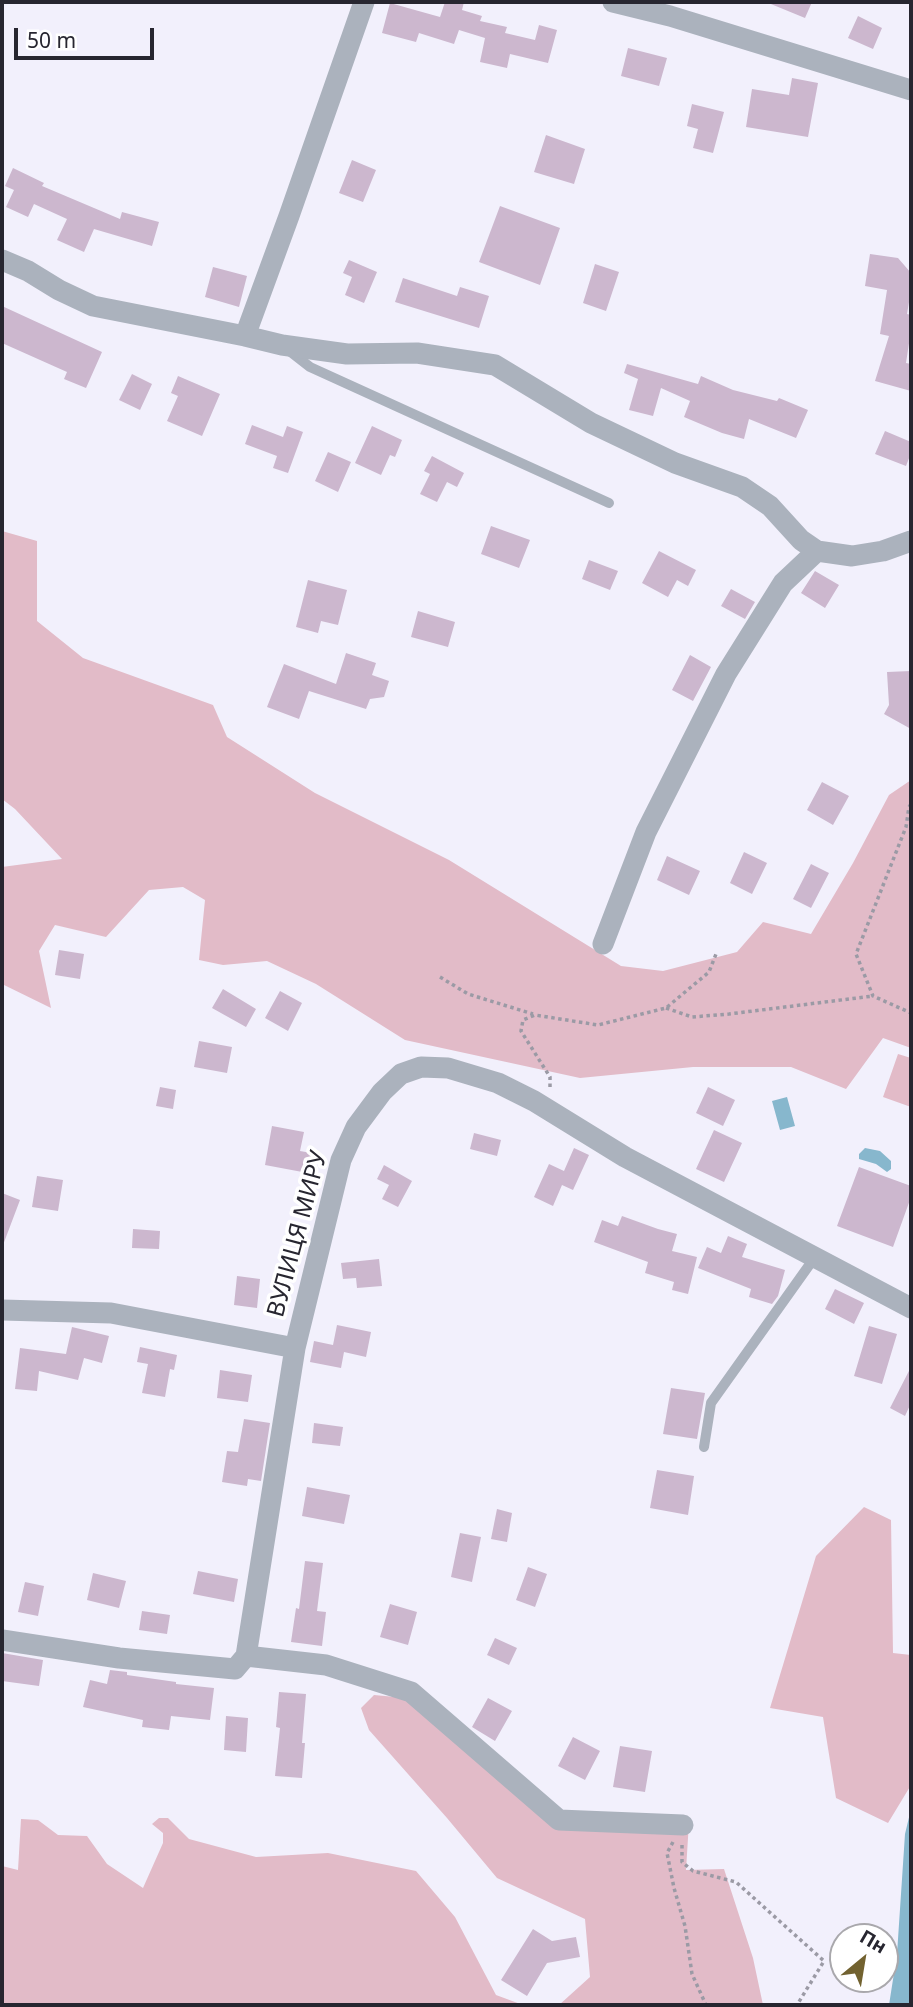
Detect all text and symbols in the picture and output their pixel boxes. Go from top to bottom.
scale bar [18,14,158,58]
text: 50 m [27,26,76,54]
street label: ВУЛИЦЯ МИРУ [262,1148,334,1320]
north arrow [829,1923,899,1993]
text: Пн [855,1924,892,1960]

